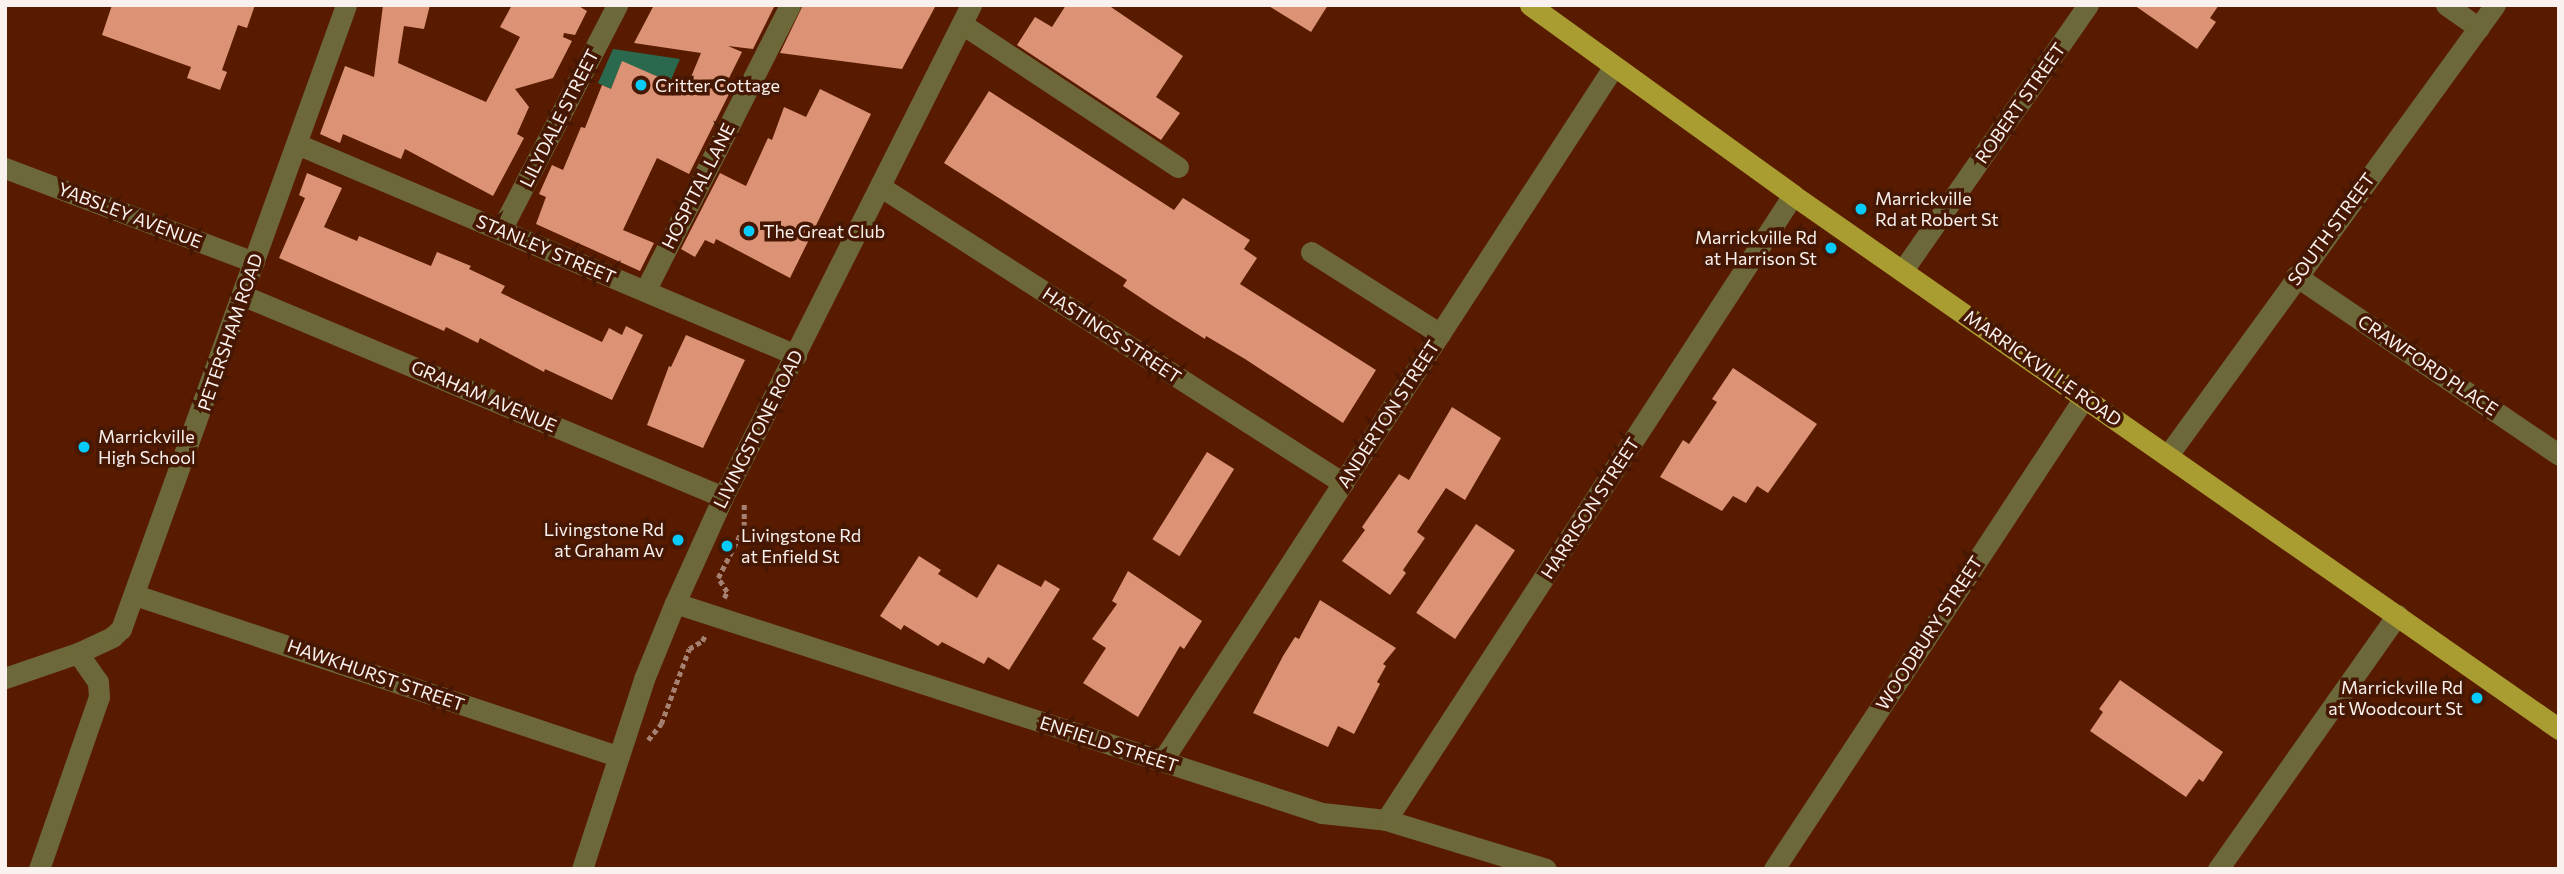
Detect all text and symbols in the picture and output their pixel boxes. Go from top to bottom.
street label: ROBERT STREET [1970,39,2070,167]
street label: LILYDALE STREET [515,45,603,191]
place label: Critter Cottage [655,74,780,96]
marker: Critter Cottage [633,77,649,93]
street label: HOSPITAL LANE [657,120,739,252]
street label: SOUTH STREET [2283,169,2379,289]
street label: YABSLEY AVENUE [55,178,205,252]
place label: Marrickville Rd at Robert St [1875,188,1999,230]
marker: Marrickville Rd at Robert St [1853,201,1869,217]
street label: STANLEY STREET [473,210,619,288]
place label: The Great Club [763,220,885,242]
marker: The Great Club [741,223,757,239]
place label: Marrickville Rd at Harrison St [1695,227,1817,270]
marker: Marrickville Rd at Harrison St [1823,240,1839,256]
street label: PETERSHAM ROAD [193,250,267,414]
street label: HASTINGS STREET [1039,282,1185,388]
street label: MARRICKVILLE ROAD [1960,306,2126,430]
street label: CRAWFORD PLACE [2354,310,2502,420]
street label: ANDERTON STREET [1332,336,1444,492]
street label: LIVINGSTONE ROAD [709,346,807,512]
street label: GRAHAM AVENUE [408,356,560,436]
place label: Marrickville High School [98,426,195,468]
street label: HARRISON STREET [1536,433,1644,583]
marker: Marrickville High School [76,439,92,455]
place label: Livingstone Rd at Graham Av [544,519,664,562]
place label: Livingstone Rd at Enfield St [741,525,861,568]
marker: Livingstone Rd at Graham Av [670,532,686,548]
marker: Livingstone Rd at Enfield St [719,538,735,554]
street label: WOODBURY STREET [1871,552,1987,714]
street label: HAWKHURST STREET [285,635,467,715]
place label: Marrickville Rd at Woodcourt St [2328,677,2463,720]
marker: Marrickville Rd at Woodcourt St [2469,690,2485,706]
street label: ENFIELD STREET [1037,711,1181,777]

